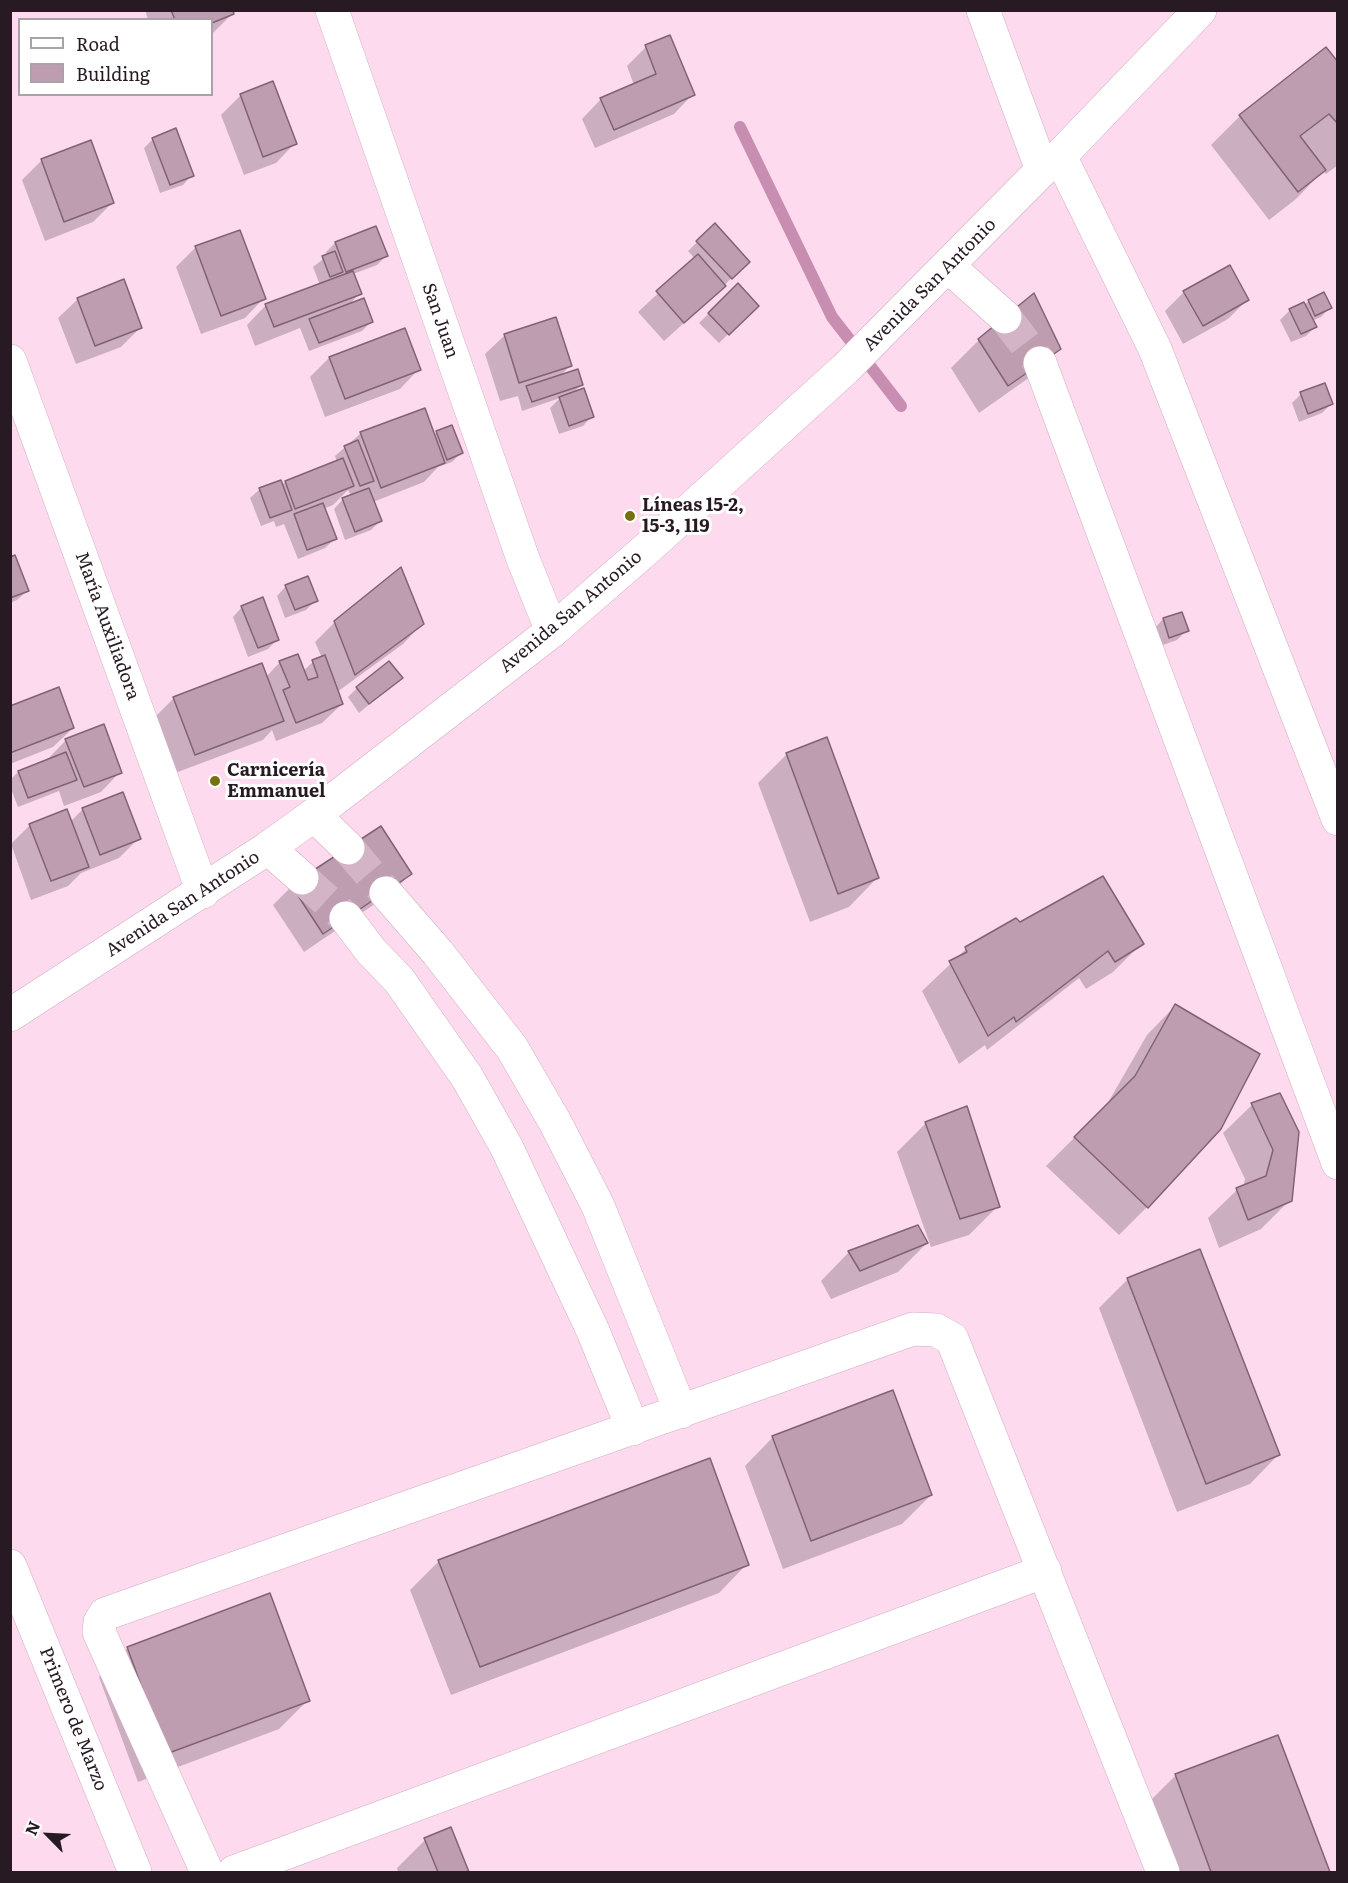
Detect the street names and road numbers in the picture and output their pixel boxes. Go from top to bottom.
street label: Avenida San Antonio [859,214,1001,356]
street label: San Juan [417,281,463,361]
street label: Avenida San Antonio [495,546,647,678]
street label: María Auxiliadora [70,549,144,703]
street label: Avenida San Antonio [102,846,264,962]
street label: Primero de Marzo [34,1644,112,1794]

